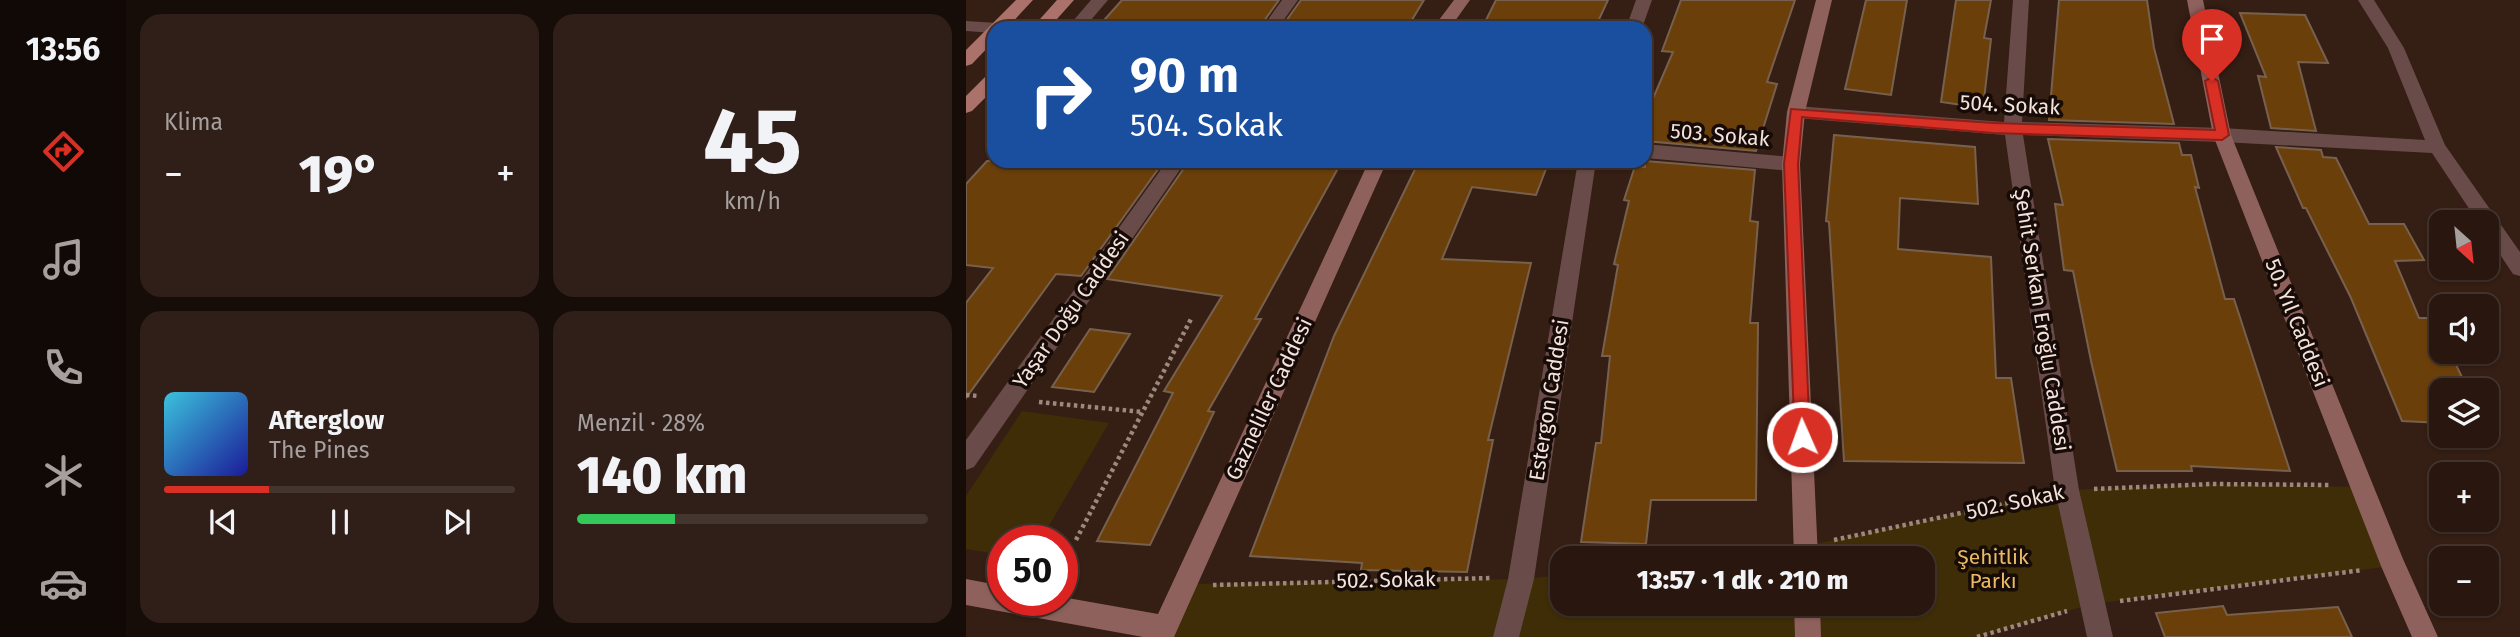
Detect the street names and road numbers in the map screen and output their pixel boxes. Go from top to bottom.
street label: 504. Sokak [1959,89,2061,121]
street label: 503. Sokak [1669,118,1771,152]
street label: Şehit Serkan Eroğlu Caddesi [2008,187,2076,453]
street label: Yaşar Doğu Caddesi [1007,227,1135,393]
street label: 50. Yıl Caddesi [2259,255,2335,391]
street label: Gazneliler Caddesi [1220,314,1318,484]
street label: Estergon Caddesi [1523,317,1575,483]
street label: 502. Sokak [1964,479,2067,525]
street label: 502. Sokak [1336,566,1436,594]

